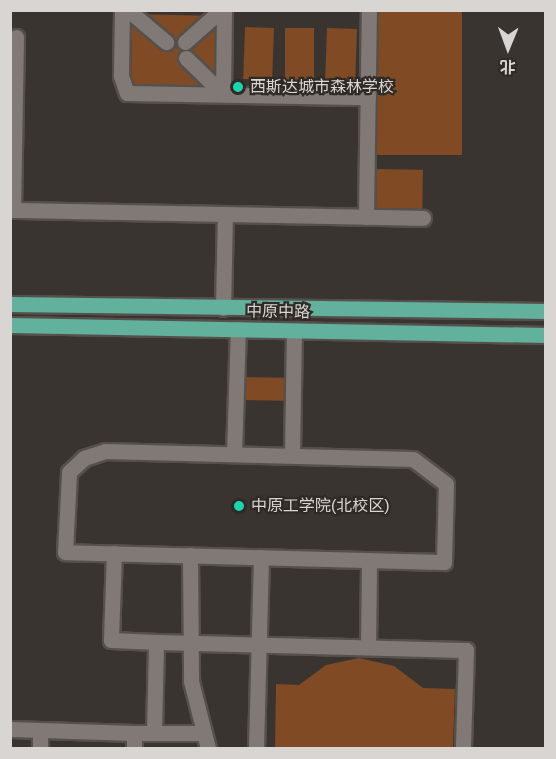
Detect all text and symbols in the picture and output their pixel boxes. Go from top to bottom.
north arrow [478,18,538,78]
text: 北 [500,58,516,75]
place label: 西斯达城市森林学校 [250,77,394,97]
marker: 西斯达城市森林学校 [231,80,245,94]
street label: 中原中路 [246,302,310,322]
place label: 中原工学院(北校区) [251,496,390,516]
marker: 中原工学院(北校区) [232,499,246,513]

